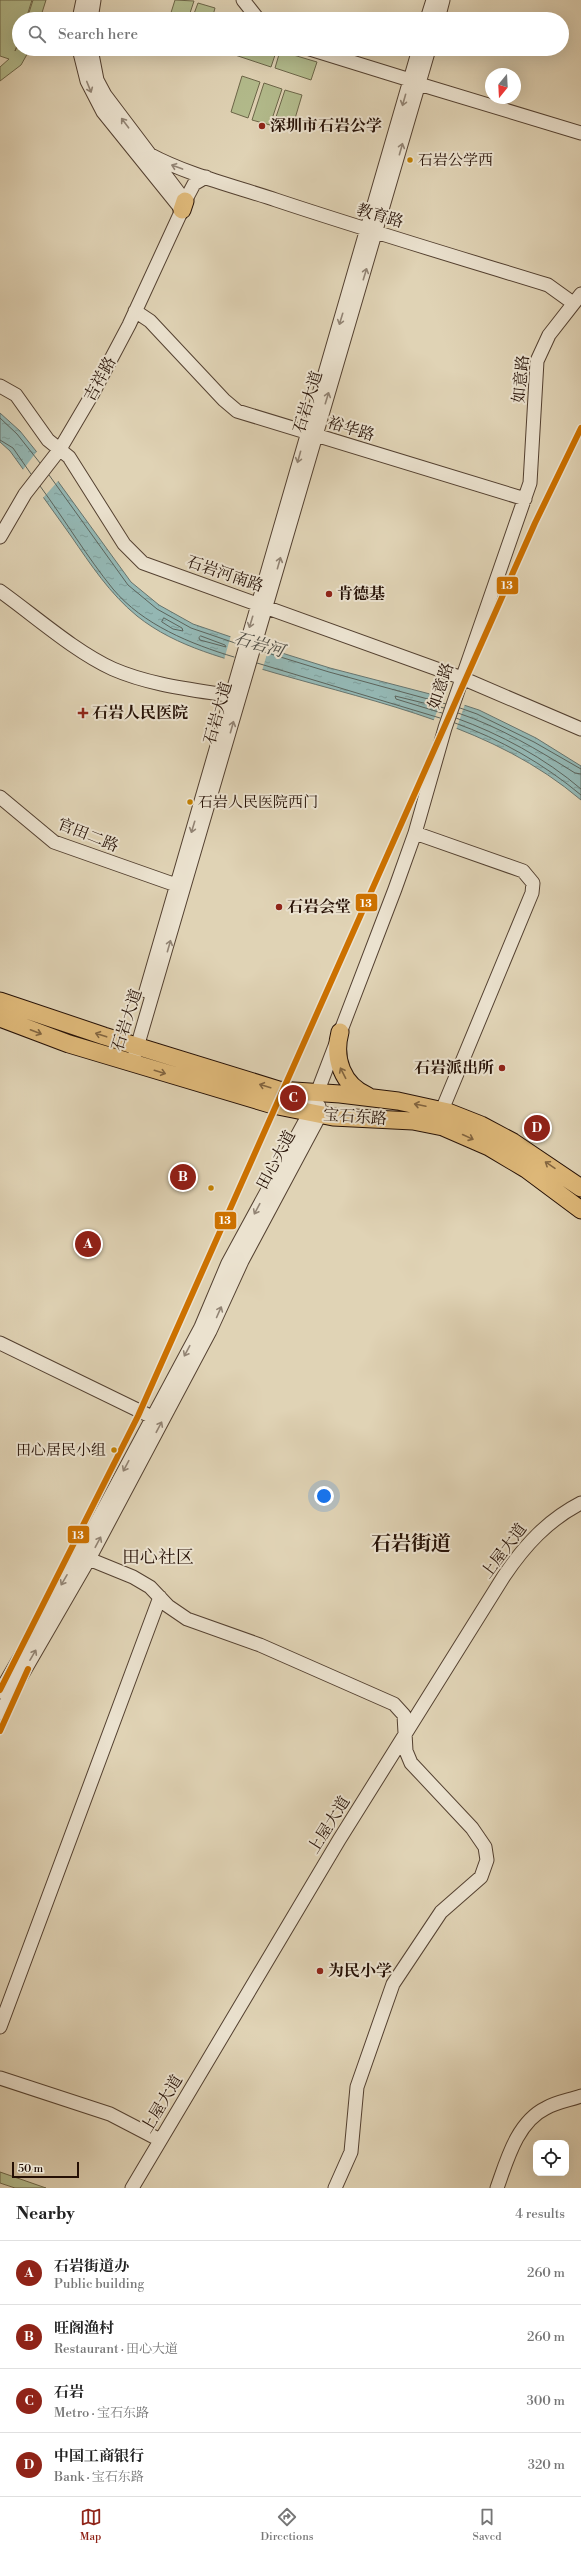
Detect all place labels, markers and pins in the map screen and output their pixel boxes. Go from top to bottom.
place label: 深圳市石岩公学 [270,116,382,136]
marker: 深圳市石岩公学 [257,121,267,131]
place label: 石岩公学西 [418,151,493,170]
marker: 石岩公学西 [405,155,415,165]
place label: 肯德基 [337,584,385,604]
marker: 肯德基 [324,589,334,599]
place label: 石岩人民医院 [92,703,188,723]
marker: 石岩人民医院 [77,707,89,719]
place label: 石岩人民医院西门 [198,793,318,812]
marker: 石岩人民医院西门 [185,797,195,807]
place label: 石岩会堂 [287,897,351,917]
marker: 石岩会堂 [274,902,284,912]
place label: 石岩派出所 [414,1058,494,1078]
marker: 石岩派出所 [497,1063,507,1073]
pin: C [280,1083,306,1113]
pin: D [524,1113,550,1143]
pin: B [170,1162,196,1192]
unlabelled marker [206,1183,216,1193]
pin: A [75,1229,101,1259]
place label: 田心居民小组 [16,1441,106,1460]
marker: 田心居民小组 [109,1445,119,1455]
place label: 为民小学 [328,1961,392,1981]
marker: 为民小学 [315,1966,325,1976]

